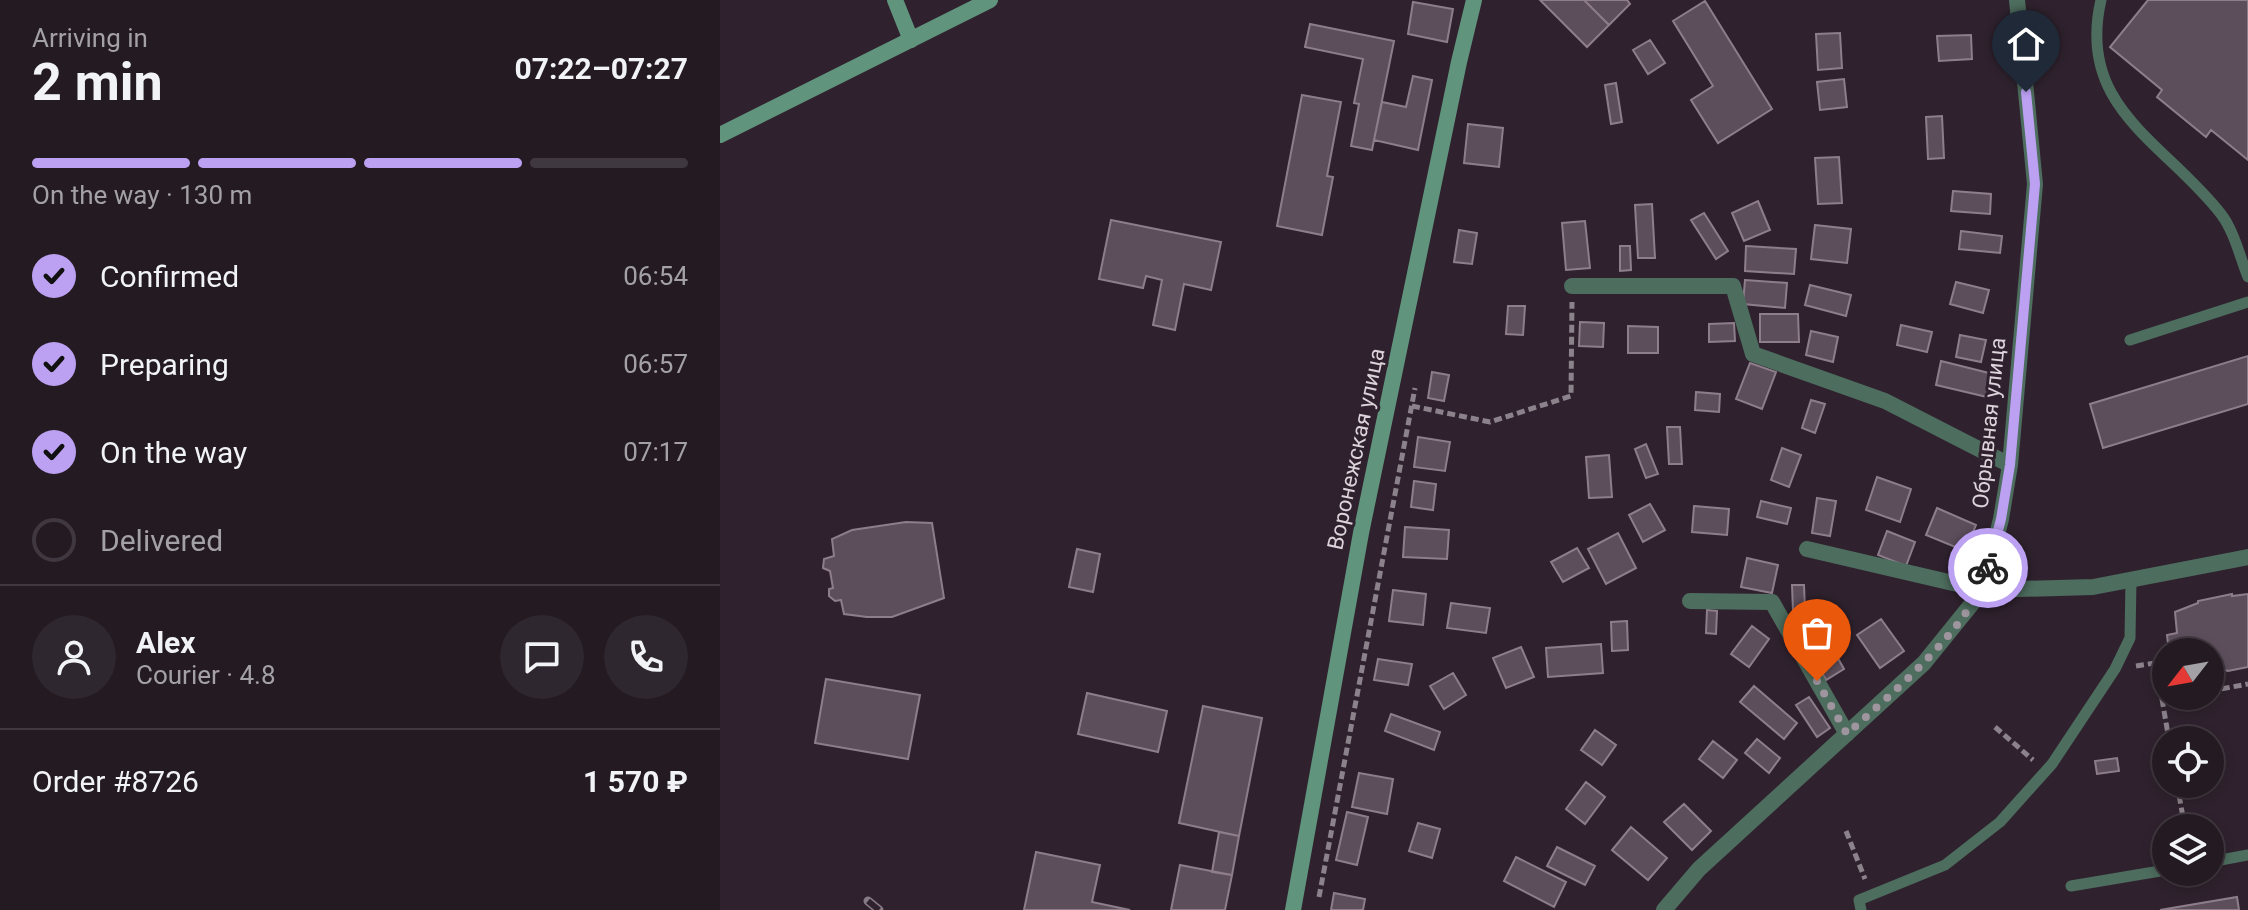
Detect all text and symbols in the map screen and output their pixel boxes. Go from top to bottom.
pin [1992,10,2060,92]
icon: home [2004,22,2048,66]
text: Arriving in [32,23,148,53]
text: 07:22–07:27 [514,51,688,86]
text: 2 min [32,52,163,113]
text: On the way · 130 m [32,180,252,210]
icon: check [32,254,76,298]
text: Confirmed [100,259,239,294]
text: 06:54 [623,261,688,291]
street label: Обрывная улица [1968,336,2010,510]
icon: check [32,342,76,386]
street label: Воронежская улица [1322,346,1390,552]
text: Preparing [100,347,229,382]
text: 06:57 [623,349,688,379]
icon: check [32,430,76,474]
text: On the way [100,435,247,470]
text: 07:17 [623,437,688,467]
text: Delivered [100,523,223,558]
courier [1948,528,2028,608]
icon: bike [1966,546,2010,590]
pin [1783,599,1851,681]
icon: bag [1795,611,1839,655]
button: person [32,615,116,699]
button: chat [500,615,584,699]
button: phone [604,615,688,699]
text: Alex [136,625,196,660]
north arrow [2152,638,2224,710]
map controls [2152,638,2224,886]
text: Courier · 4.8 [136,660,276,690]
button: locate [2152,726,2224,798]
text: Order #8726 [32,764,199,799]
text: 1 570 ₽ [583,764,688,799]
button: layers [2152,814,2224,886]

